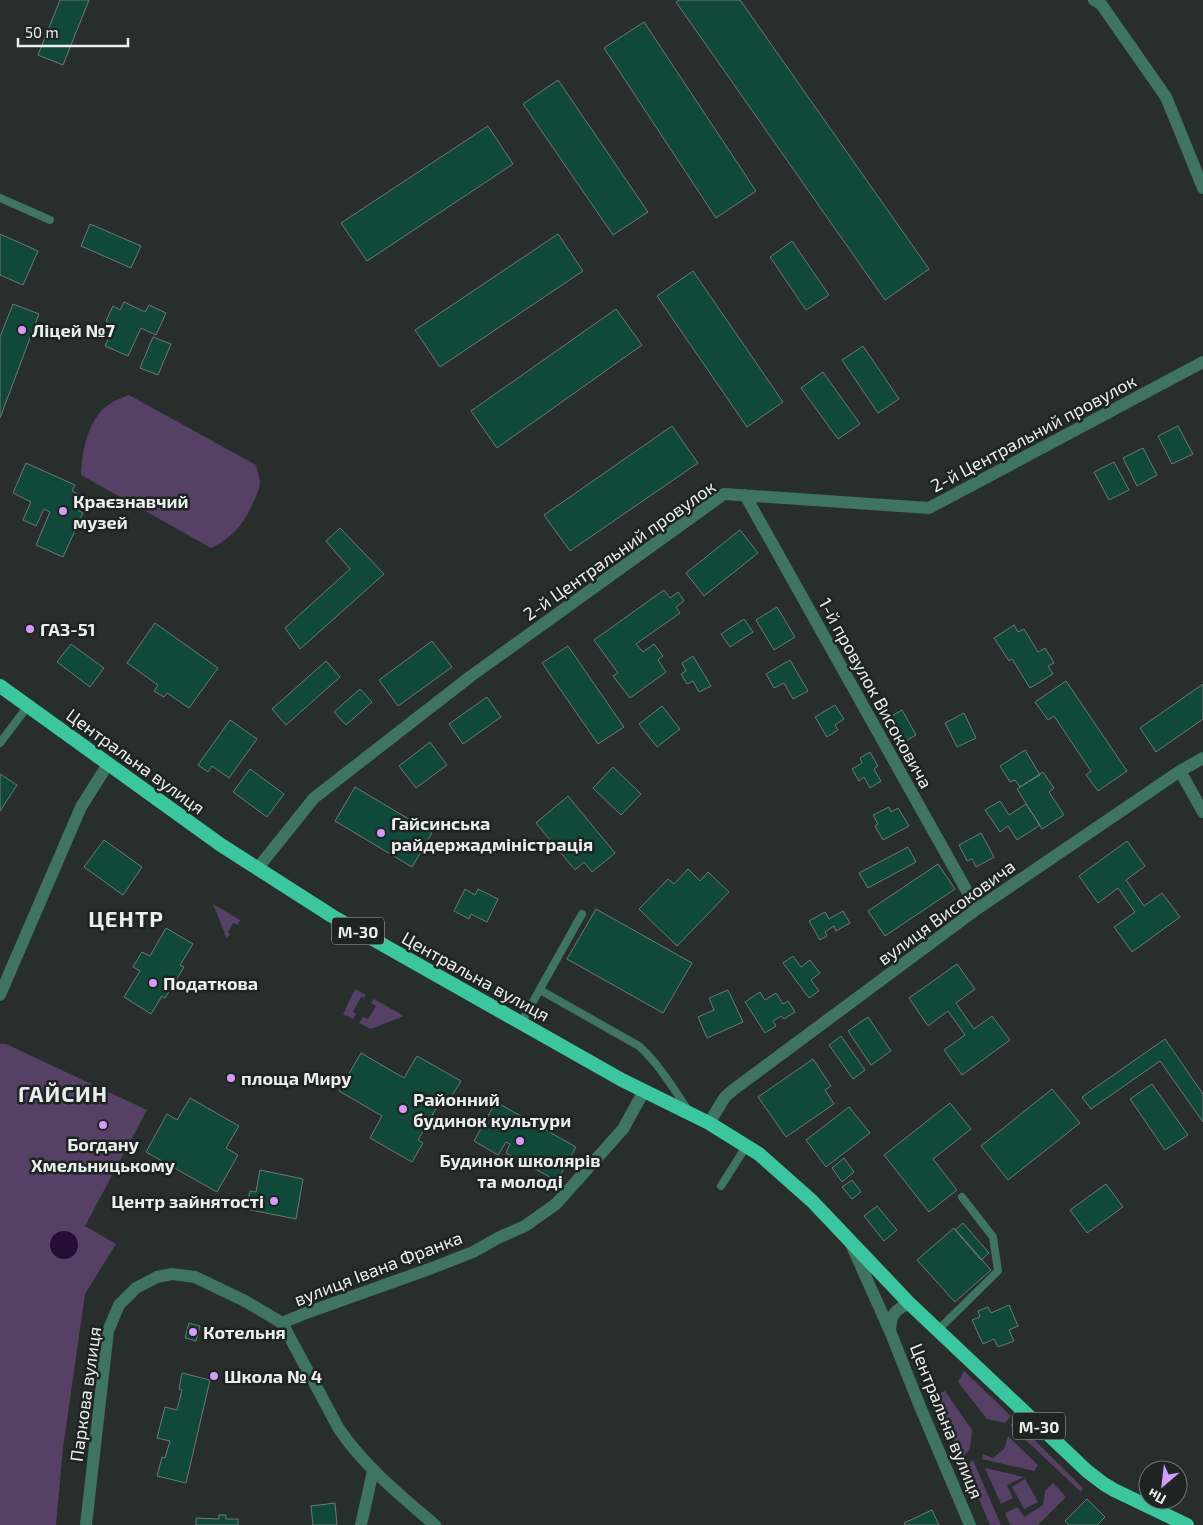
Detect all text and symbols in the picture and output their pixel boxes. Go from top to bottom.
scale bar [18,15,128,47]
text: 50 m [25,23,59,41]
place label: Ліцей №7 [32,319,116,341]
marker: Ліцей №7 [16,324,28,336]
street label: 2-й Центральний провулок [926,369,1140,497]
street label: 2-й Центральний провулок [519,475,720,625]
place label: Краєзнавчий музей [73,490,188,533]
marker: Краєзнавчий музей [57,505,69,517]
street label: 1-й провулок Високовича [814,594,938,792]
place label: ГАЗ-51 [40,618,95,640]
marker: ГАЗ-51 [24,623,36,635]
street label: Центральна вулиця [63,703,209,819]
place label: Гайсинська райдержадміністрація [391,812,593,855]
marker: Гайсинська райдержадміністрація [375,827,387,839]
street label: вулиця Високовича [873,855,1019,969]
district label: ЦЕНТР [88,905,164,931]
road number: М-30 [332,918,384,944]
street label: Центральна вулиця [398,926,554,1026]
place label: Податкова [163,972,258,994]
marker: Податкова [147,977,159,989]
place label: площа Миру [241,1067,352,1089]
marker: площа Миру [225,1072,237,1084]
district label: ГАЙСИН [18,1080,108,1106]
place label: Районний будинок культури [413,1088,571,1131]
marker: Районний будинок культури [397,1103,409,1115]
marker: Богдану Хмельницькому [97,1119,109,1131]
place label: Богдану Хмельницькому [31,1133,176,1176]
marker: Будинок школярів та молоді [514,1135,526,1147]
place label: Будинок школярів та молоді [439,1149,601,1192]
place label: Центр зайнятості [111,1190,264,1212]
marker: Центр зайнятості [268,1195,280,1207]
street label: вулиця Івана Франка [291,1226,465,1310]
place label: Котельня [203,1321,286,1343]
street label: Паркова вулиця [65,1325,105,1463]
marker: Котельня [187,1326,199,1338]
street label: Центральна вулиця [906,1340,988,1502]
place label: Школа № 4 [224,1365,322,1387]
marker: Школа № 4 [208,1370,220,1382]
road number: М-30 [1013,1412,1065,1440]
north arrow [1138,1460,1188,1510]
text: Пн [1145,1485,1169,1509]

